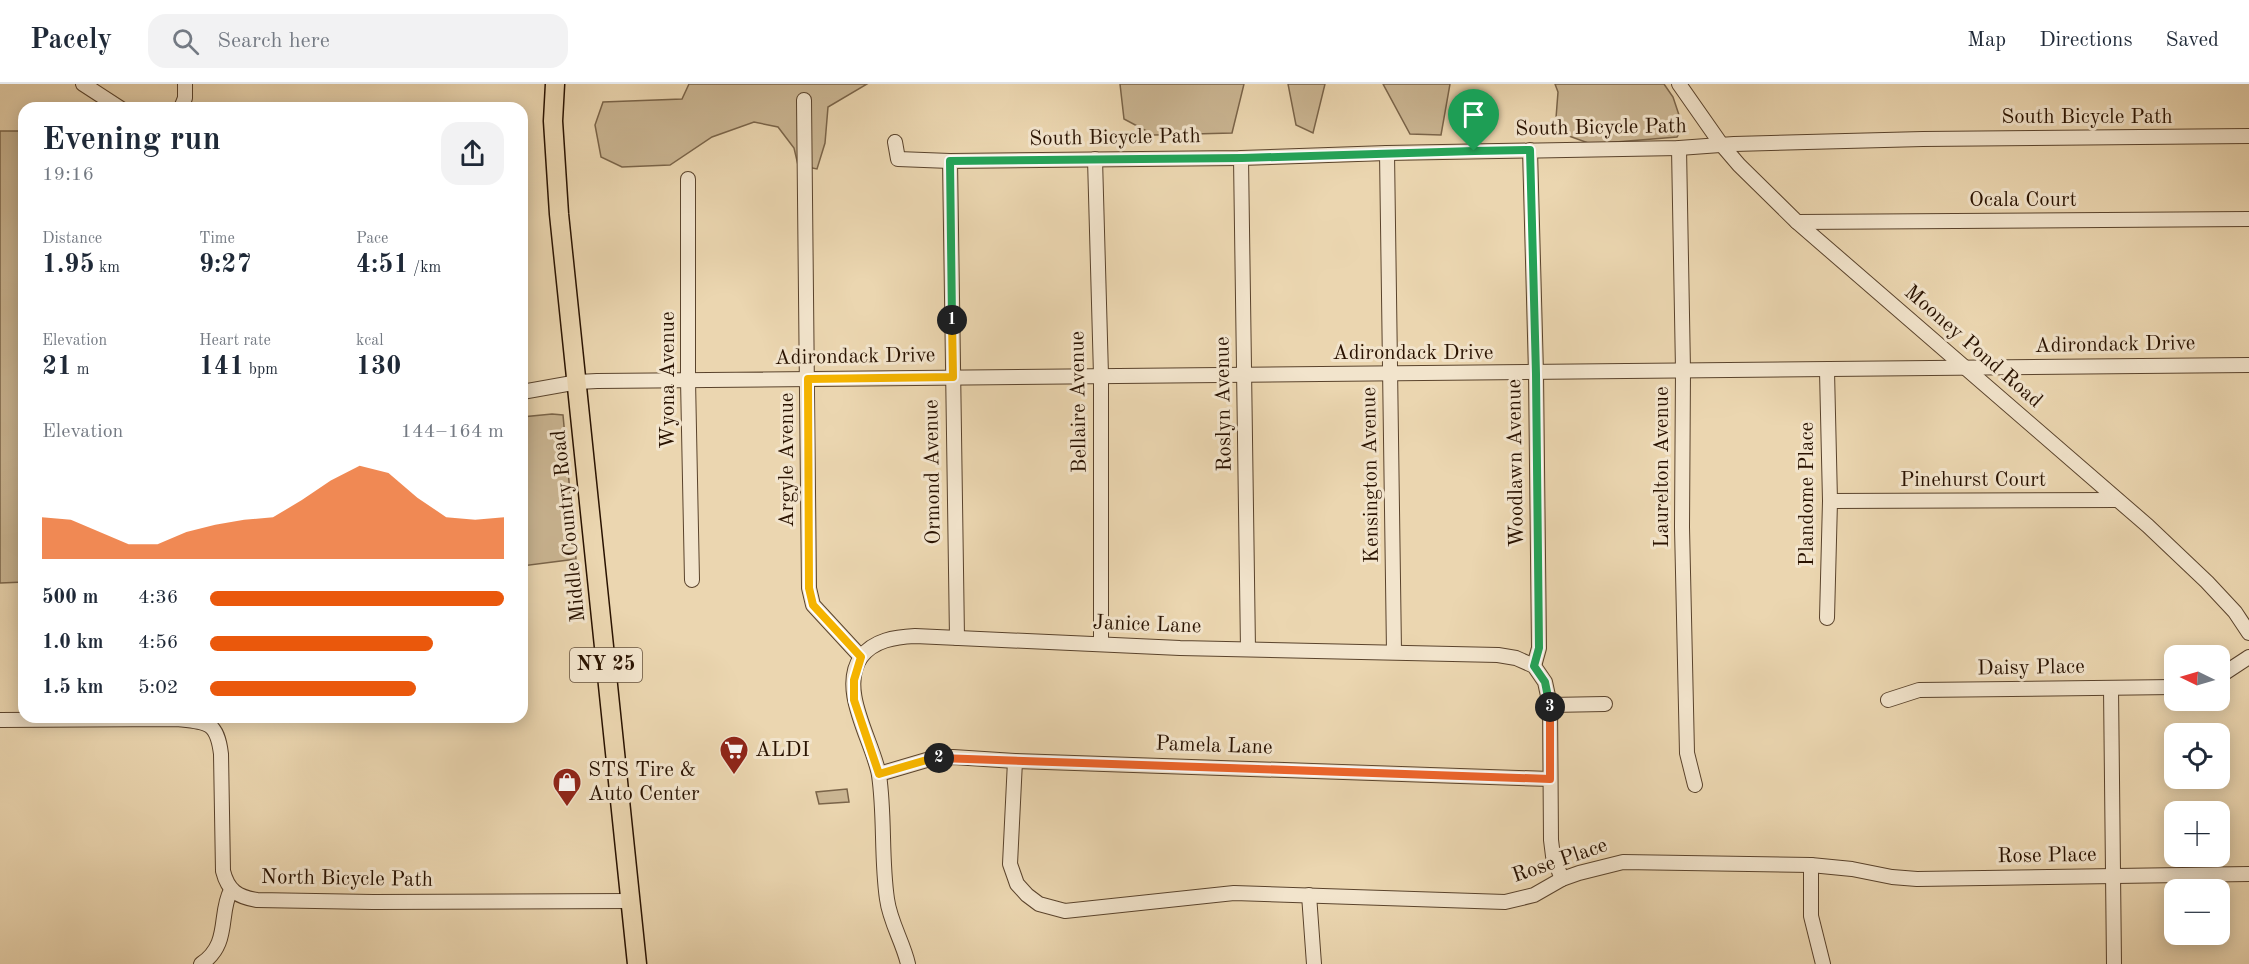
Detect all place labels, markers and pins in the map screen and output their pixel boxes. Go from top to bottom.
pin [1448,89,1499,151]
pin: 1 [937,305,967,335]
pin: 3 [1535,692,1565,722]
supermarket icon: ALDI [718,734,750,776]
place label: ALDI [755,740,810,761]
pin: 2 [924,743,954,773]
place label: STS Tire & Auto Center [588,760,700,805]
shop icon: STS Tire & Auto Center [551,766,583,808]

